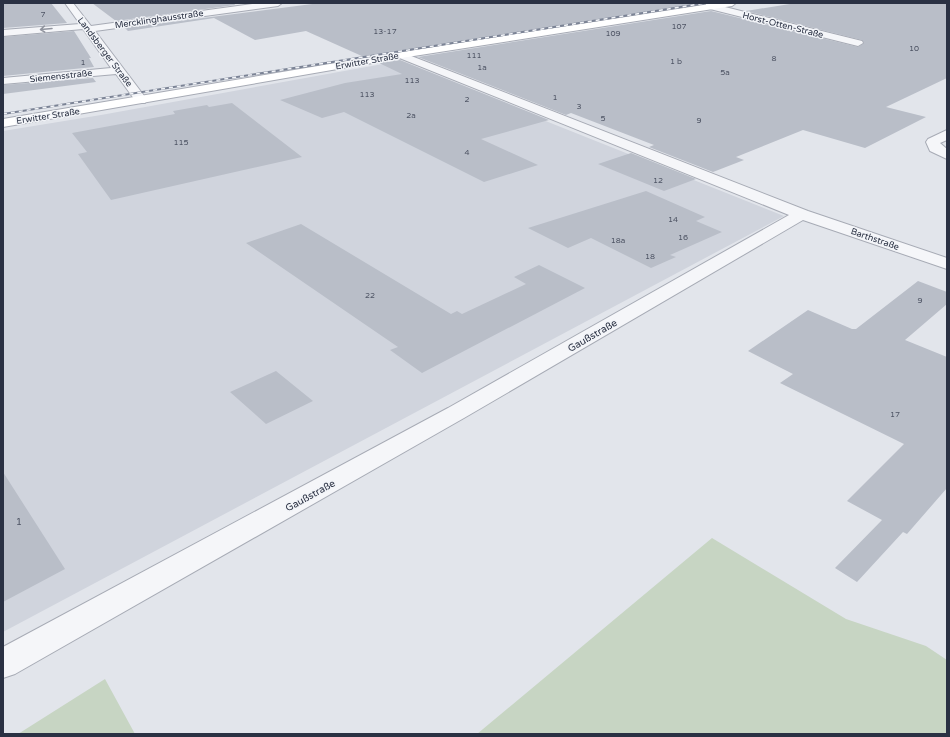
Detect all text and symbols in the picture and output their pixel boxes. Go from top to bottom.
street label: Mercklinghausstraße [114,8,204,31]
house number: 7 [40,10,46,19]
street label: Horst-Otten-Straße [741,10,824,41]
street label: Landsberger Straße [75,15,134,89]
house number: 107 [671,22,687,31]
one-way arrow [40,26,53,33]
house number: 13-17 [373,27,397,36]
house number: 109 [605,29,621,38]
house number: 10 [909,44,919,53]
street label: Erwitter Straße [335,51,400,72]
house number: 111 [466,51,482,60]
house number: 8 [771,54,777,63]
house number: 1 b [670,57,682,66]
house number: 1 [80,58,86,67]
house number: 1a [477,63,487,72]
street label: Siemensstraße [29,68,93,85]
house number: 5a [720,68,730,77]
house number: 113 [404,76,420,85]
house number: 113 [359,90,375,99]
house number: 1 [552,93,558,102]
house number: 2 [464,95,470,104]
house number: 3 [576,102,582,111]
street label: Erwitter Straße [16,106,81,127]
house number: 2a [406,111,416,120]
house number: 5 [600,114,606,123]
house number: 9 [696,116,702,125]
house number: 115 [173,138,189,147]
house number: 4 [464,148,470,157]
house number: 12 [653,176,663,185]
house number: 14 [668,215,678,224]
street label: Barthstraße [849,226,900,253]
house number: 16 [678,233,688,242]
house number: 18a [611,236,625,245]
house number: 18 [645,252,655,261]
house number: 22 [365,291,375,300]
house number: 9 [917,296,923,305]
street label: Gaußstraße [566,317,620,355]
house number: 17 [890,410,900,419]
street label: Gaußstraße [283,477,338,514]
house number: 1 [16,516,22,528]

